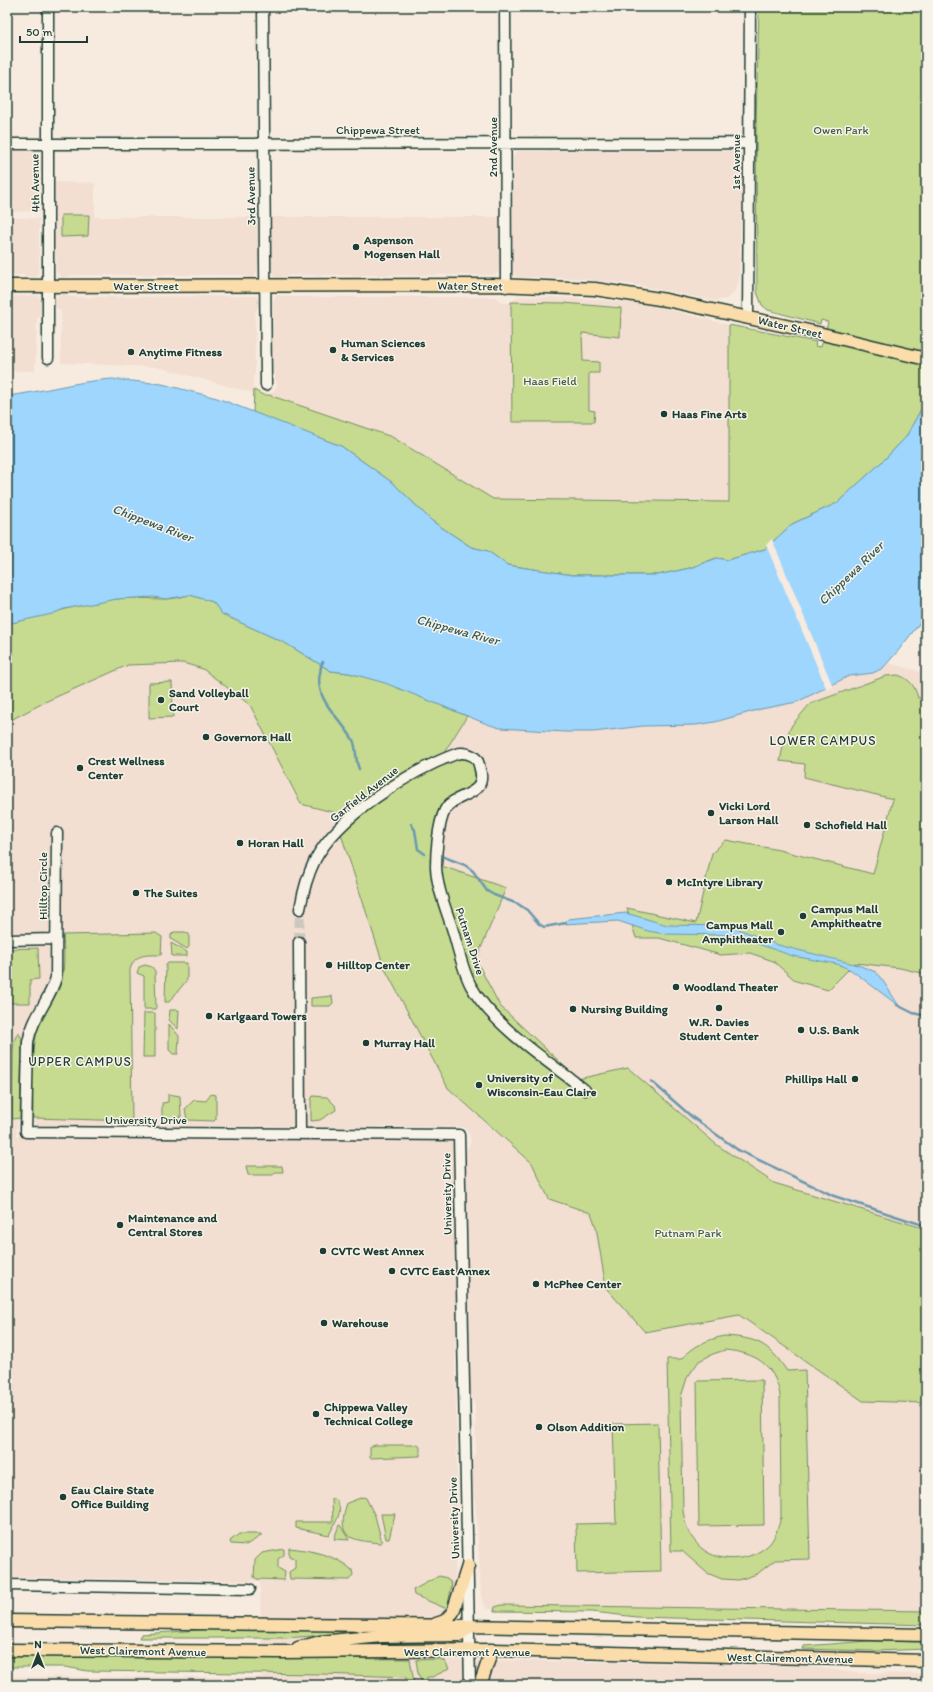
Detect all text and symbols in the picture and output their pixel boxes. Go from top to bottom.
scale bar [20,18,87,44]
text: 50 m [26,25,52,39]
street label: 2nd Avenue [486,117,500,177]
street label: Chippewa Street [336,123,421,137]
park label: Owen Park [813,123,870,137]
street label: 1st Avenue [729,134,743,190]
street label: 4th Avenue [27,153,43,212]
street label: 3rd Avenue [243,166,259,225]
place label: Aspenson Mogensen Hall [363,233,440,262]
marker: Aspenson Mogensen Hall [351,242,361,252]
street label: Water Street [437,278,503,294]
street label: Water Street [113,279,179,293]
street label: Water Street [757,313,824,341]
place label: Human Sciences & Services [341,336,426,364]
place label: Anytime Fitness [138,345,223,360]
marker: Human Sciences & Services [328,345,338,355]
marker: Anytime Fitness [126,347,136,357]
park label: Haas Field [523,374,577,388]
place label: Haas Fine Arts [672,407,748,421]
marker: Haas Fine Arts [659,409,669,419]
water label: Chippewa River [111,501,197,546]
water label: Chippewa River [815,537,888,608]
water label: Chippewa River [415,612,503,649]
place label: Sand Volleyball Court [169,686,249,714]
marker: Sand Volleyball Court [156,695,166,705]
place label: Governors Hall [214,730,292,744]
marker: Governors Hall [201,732,211,742]
district label: LOWER CAMPUS [769,733,877,748]
place label: Crest Wellness Center [88,754,165,782]
marker: Crest Wellness Center [75,763,85,773]
street label: Garfield Avenue [327,763,401,825]
place label: Vicki Lord Larson Hall [719,799,779,827]
marker: Vicki Lord Larson Hall [706,808,716,818]
place label: Schofield Hall [815,818,888,832]
marker: Schofield Hall [802,820,812,830]
place label: Horan Hall [248,836,304,850]
marker: Horan Hall [235,838,245,848]
street label: Hilltop Circle [36,852,50,920]
place label: McIntyre Library [677,875,763,890]
marker: McIntyre Library [664,877,674,887]
place label: The Suites [143,886,198,900]
marker: The Suites [131,888,141,898]
place label: Campus Mall Amphitheatre [810,902,882,931]
street label: Putnam Drive [453,905,488,977]
marker: Campus Mall Amphitheatre [798,911,808,921]
place label: Campus Mall Amphitheater [701,918,774,947]
marker: Campus Mall Amphitheater [776,927,786,937]
place label: Hilltop Center [337,958,410,973]
marker: Hilltop Center [324,960,334,970]
place label: Woodland Theater [684,980,778,994]
marker: Woodland Theater [671,982,681,992]
place label: Nursing Building [581,1002,669,1017]
marker: W.R. Davies Student Center [714,1003,724,1013]
marker: Nursing Building [568,1004,578,1014]
place label: Karlgaard Towers [217,1009,308,1024]
marker: Karlgaard Towers [204,1011,214,1021]
place label: W.R. Davies Student Center [680,1015,759,1043]
place label: U.S. Bank [809,1023,860,1037]
marker: U.S. Bank [796,1025,806,1035]
place label: Murray Hall [374,1036,436,1051]
marker: Murray Hall [361,1038,371,1048]
district label: UPPER CAMPUS [28,1054,132,1069]
place label: University of Wisconsin-Eau Claire [487,1071,597,1099]
place label: Phillips Hall [785,1072,848,1087]
marker: Phillips Hall [850,1074,860,1084]
marker: University of Wisconsin-Eau Claire [474,1080,484,1090]
street label: University Drive [105,1113,187,1127]
street label: University Drive [439,1153,455,1235]
place label: Maintenance and Central Stores [128,1211,218,1239]
marker: Maintenance and Central Stores [115,1220,125,1230]
park label: Putnam Park [654,1226,722,1240]
place label: CVTC West Annex [331,1244,424,1258]
marker: CVTC West Annex [318,1246,328,1256]
place label: CVTC East Annex [400,1264,490,1278]
marker: CVTC East Annex [387,1266,397,1276]
place label: McPhee Center [544,1277,622,1291]
marker: McPhee Center [531,1279,541,1289]
place label: Warehouse [332,1316,389,1330]
marker: Warehouse [319,1318,329,1328]
place label: Chippewa Valley Technical College [323,1400,413,1429]
marker: Chippewa Valley Technical College [311,1409,321,1419]
place label: Olson Addition [547,1420,625,1434]
marker: Olson Addition [534,1422,544,1432]
street label: University Drive [446,1476,462,1559]
place label: Eau Claire State Office Building [71,1483,154,1512]
marker: Eau Claire State Office Building [58,1492,68,1502]
north arrow [18,1634,58,1674]
text: N [34,1638,42,1651]
street label: West Clairemont Avenue [80,1643,207,1659]
street label: West Clairemont Avenue [404,1645,531,1659]
street label: West Clairemont Avenue [727,1650,854,1666]

